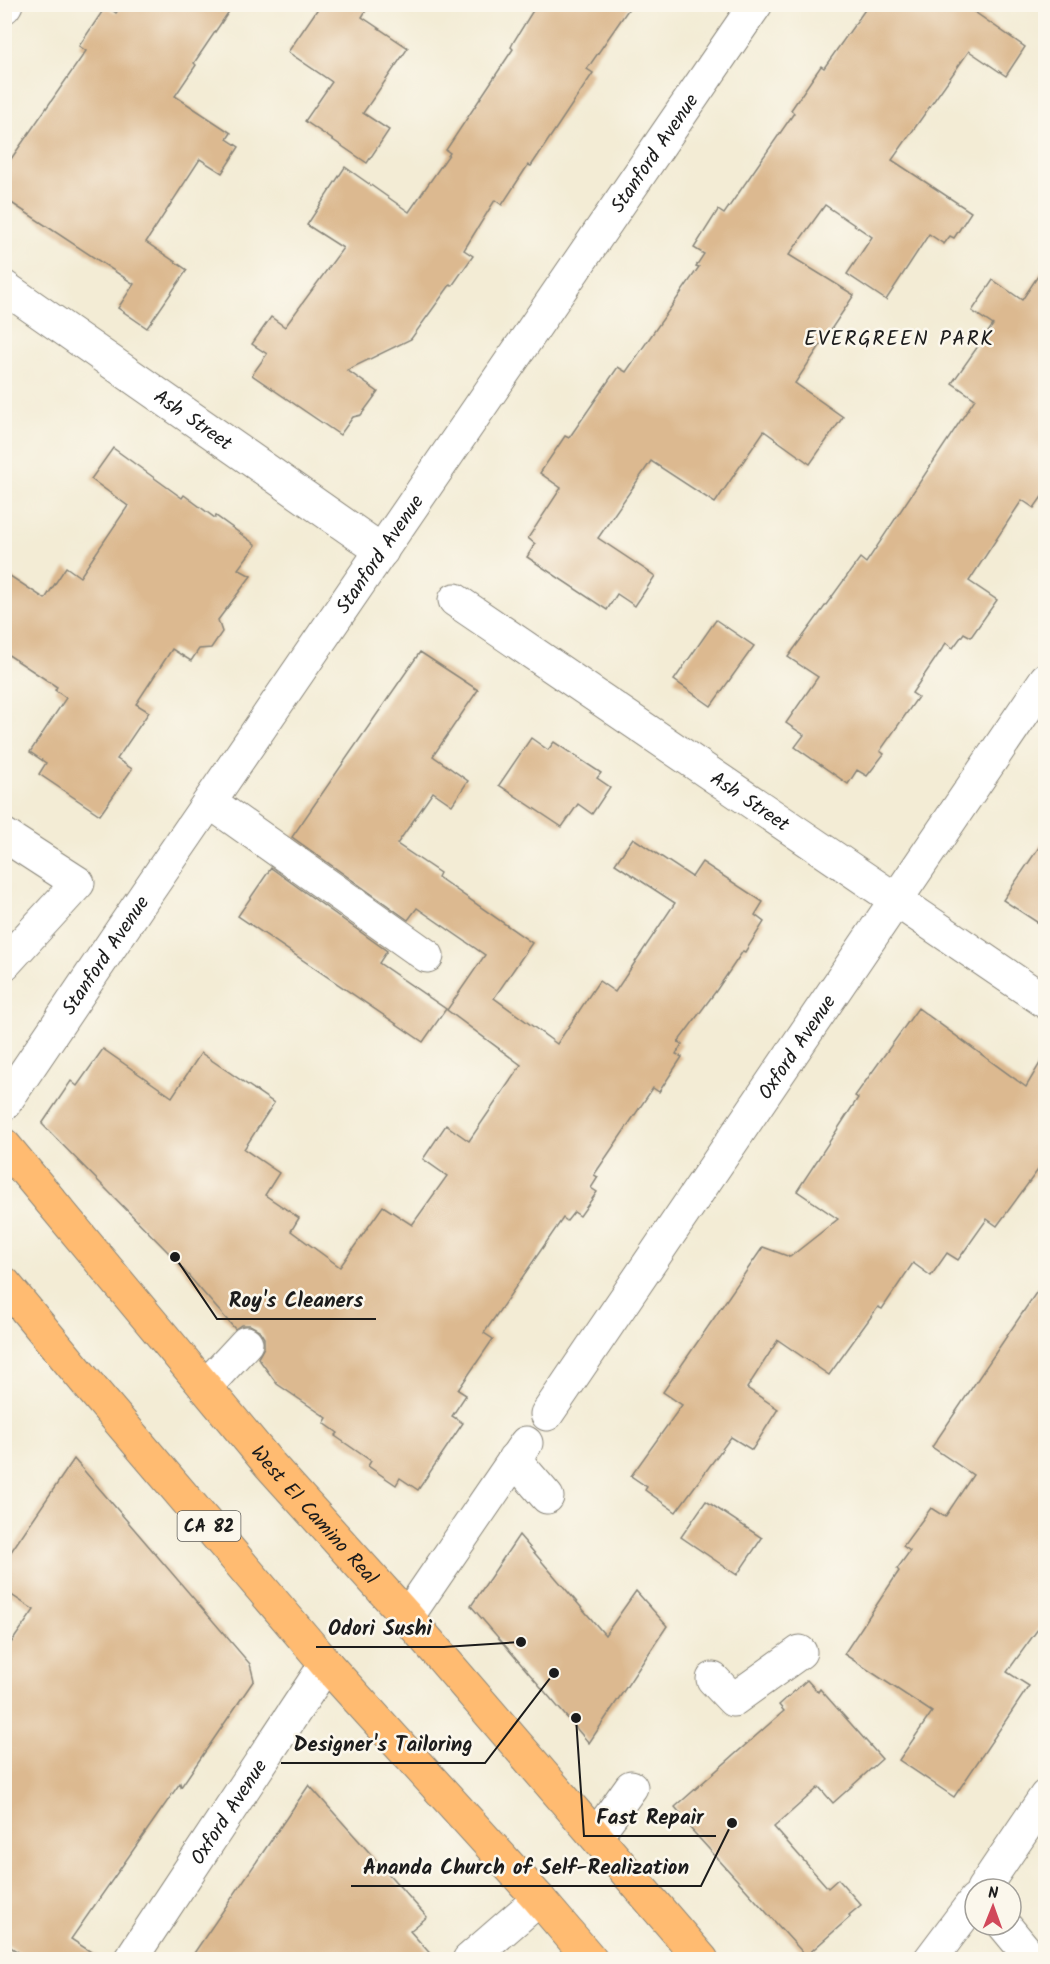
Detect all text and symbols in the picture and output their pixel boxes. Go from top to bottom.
street label: Stanford Avenue [603,88,708,220]
district label: EVERGREEN PARK [804,323,994,356]
street label: Ash Street [146,382,239,460]
street label: Stanford Avenue [329,489,433,621]
street label: Ash Street [703,764,796,841]
street label: Stanford Avenue [54,890,159,1022]
street label: Oxford Avenue [751,989,845,1107]
callout: Roy's Cleaners [217,1280,376,1319]
text: Roy's Cleaners [229,1285,363,1318]
street label: West El Camino Real [242,1439,385,1593]
road number: CA 82 [178,1511,240,1541]
callout: Odori Sushi [316,1608,444,1647]
text: Odori Sushi [328,1613,432,1646]
callout: Designer's Tailoring [281,1724,485,1763]
text: Designer's Tailoring [293,1729,473,1762]
street label: Oxford Avenue [183,1753,277,1872]
callout: Fast Repair [584,1797,716,1836]
text: Fast Repair [596,1802,705,1835]
callout: Ananda Church of Self-Realization [351,1847,701,1886]
text: Ananda Church of Self-Realization [363,1852,689,1885]
north arrow [963,1877,1023,1937]
text: N [988,1881,999,1906]

